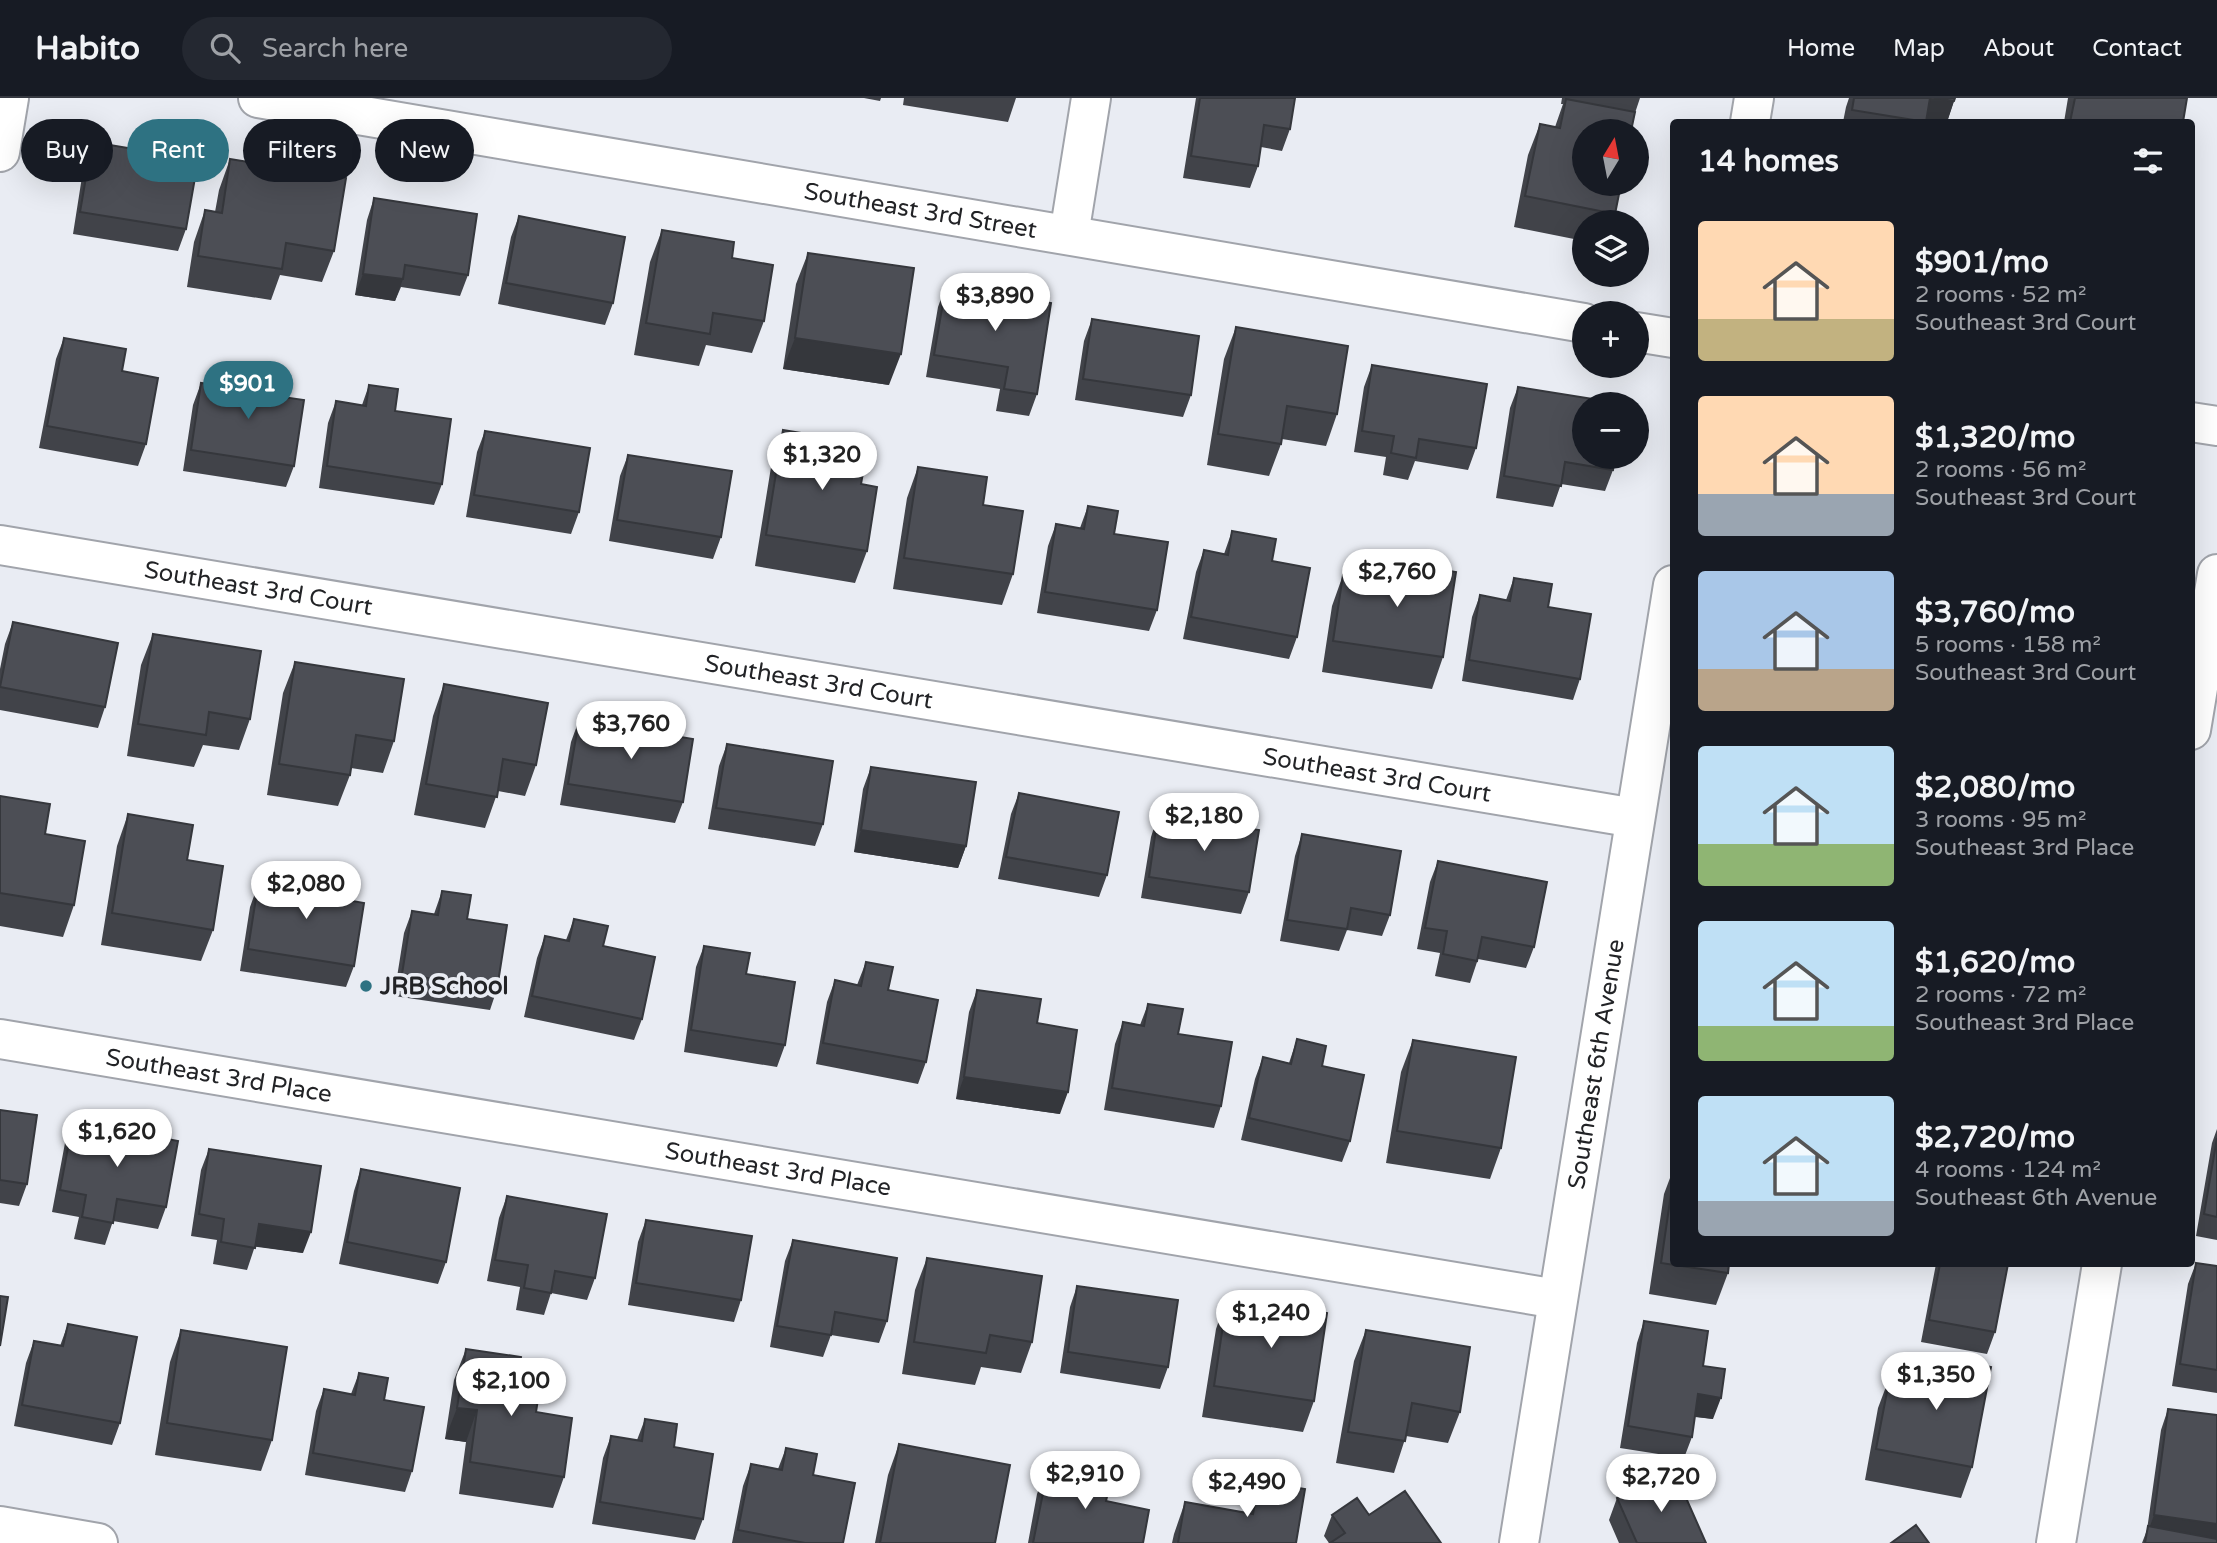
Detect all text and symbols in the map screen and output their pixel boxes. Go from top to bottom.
search box [182,17,672,80]
text: Habito [35,29,140,68]
icon: search [206,29,244,67]
text: Search here [262,33,408,64]
text: Home [1787,34,1855,63]
text: Map [1893,34,1945,63]
text: About [1983,34,2054,63]
text: Contact [2092,34,2182,63]
chip: Buy [21,119,113,182]
chip: Rent [127,119,229,182]
chip: Filters [243,119,361,182]
chip: New [375,119,474,182]
north arrow [1572,119,1648,196]
map controls [1572,119,1649,469]
icon: filters [2129,142,2167,180]
text: 14 homes [1698,143,1839,180]
street label: Southeast 3rd Street [802,176,1039,244]
button: layers [1572,210,1649,287]
text: $901/mo [1915,244,2049,281]
icon: home [1754,249,1838,333]
pin: $3,890 [938,274,1052,333]
text: 2 rooms · 52 m² [1915,281,2086,309]
text: $3,890 [956,282,1034,310]
button: + [1572,301,1649,378]
text: Southeast 3rd Court [1915,309,2136,337]
pin: $901 [207,362,289,421]
text: $901 [219,370,277,398]
button: − [1572,392,1649,469]
text: $1,320/mo [1915,419,2075,456]
icon: home [1754,424,1838,508]
pin: $1,320 [765,432,879,492]
text: $1,320 [783,441,861,469]
text: 2 rooms · 56 m² [1915,456,2086,484]
text: Southeast 3rd Court [1915,484,2136,512]
pin: $2,760 [1340,550,1454,609]
street label: Southeast 3rd Court [142,555,375,621]
text: $2,760 [1358,558,1436,586]
text: $3,760/mo [1915,594,2075,631]
icon: home [1754,599,1838,683]
text: 5 rooms · 158 m² [1915,631,2101,659]
street label: Southeast 3rd Court [702,648,935,715]
text: Southeast 3rd Court [1915,659,2136,687]
pin: $3,760 [574,702,688,761]
text: $3,760 [592,710,670,738]
street label: Southeast 3rd Court [1261,742,1493,808]
text: $2,080/mo [1915,769,2075,806]
icon: home [1754,774,1838,858]
pin: $2,180 [1147,794,1261,853]
text: $2,180 [1165,802,1243,830]
text: 3 rooms · 95 m² [1915,806,2086,834]
text: Southeast 3rd Place [1915,834,2134,862]
pin: $2,080 [249,862,363,921]
text: $2,080 [267,870,345,898]
street label: Southeast 6th Avenue [1562,937,1630,1191]
text: $1,620/mo [1915,944,2075,981]
icon: home [1754,949,1838,1033]
place label: JRB School [379,972,509,1001]
marker: JRB School [358,978,374,994]
text: 2 rooms · 72 m² [1915,981,2086,1009]
text: Southeast 3rd Place [1915,1009,2134,1037]
street label: Southeast 3rd Place [104,1042,334,1109]
pin: $1,620 [60,1110,174,1169]
text: $1,620 [78,1118,156,1146]
text: $2,720/mo [1915,1119,2075,1156]
icon: home [1754,1124,1838,1208]
street label: Southeast 3rd Place [663,1136,893,1202]
text: 4 rooms · 124 m² [1915,1156,2101,1184]
text: Southeast 6th Avenue [1915,1184,2157,1212]
pin: $1,240 [1214,1290,1328,1350]
text: $1,240 [1232,1299,1310,1327]
pin: $1,350 [1879,1352,1993,1412]
pin: $2,100 [454,1358,568,1418]
text: $1,350 [1897,1361,1975,1389]
text: $2,100 [472,1367,550,1395]
pin: $2,910 [1028,1452,1142,1511]
pin: $2,720 [1604,1454,1718,1514]
text: $2,910 [1046,1460,1124,1488]
pin: $2,490 [1190,1460,1304,1519]
text: $2,720 [1622,1463,1700,1491]
text: $2,490 [1208,1468,1286,1496]

